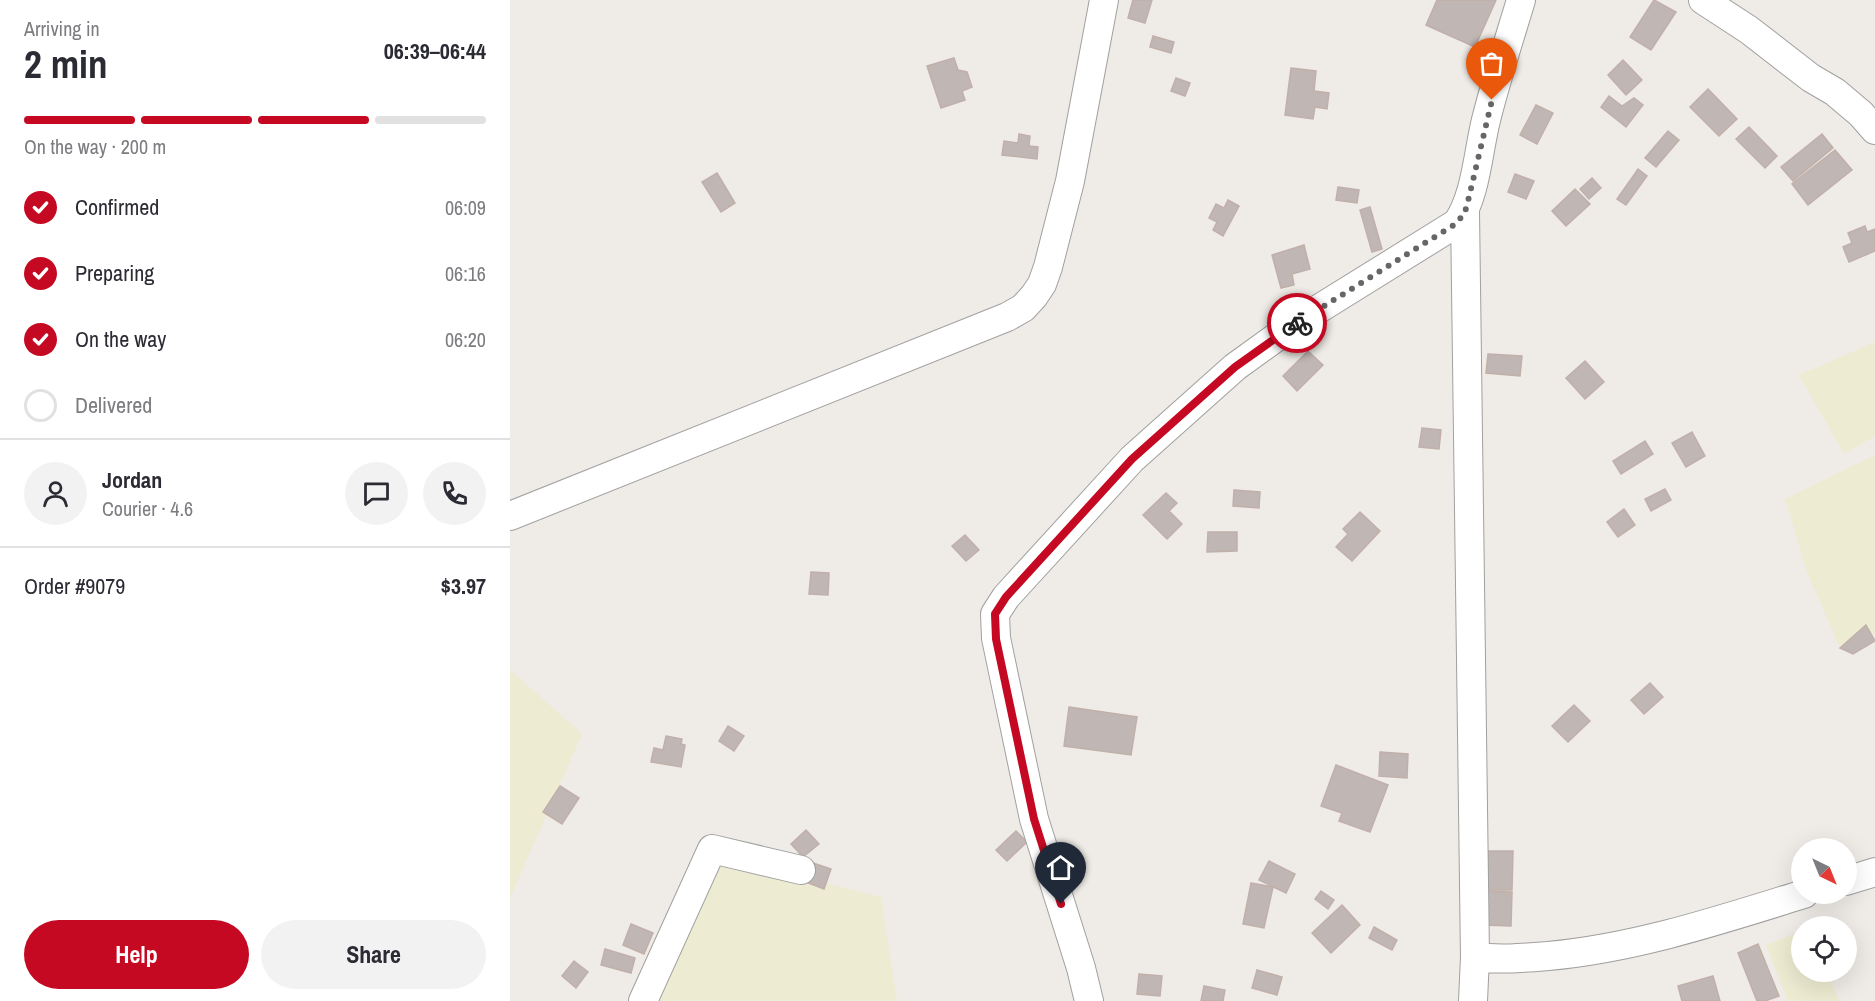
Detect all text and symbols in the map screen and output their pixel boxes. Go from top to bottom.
text: Arriving in [24,15,100,42]
text: 06:39–06:44 [384,36,486,66]
text: 2 min [24,38,108,90]
pin [1466,38,1517,100]
icon: bag [1475,47,1508,80]
text: On the way · 200 m [24,133,166,160]
icon: check [24,191,57,224]
text: Confirmed [75,192,159,222]
text: 06:09 [445,194,486,221]
icon: check [24,257,57,290]
text: Preparing [75,258,154,288]
text: 06:16 [445,260,486,287]
courier [1267,293,1327,353]
icon: bike [1281,307,1314,340]
icon: check [24,323,57,356]
text: On the way [75,324,166,354]
text: 06:20 [445,326,486,353]
text: Delivered [75,390,152,420]
button: person [24,462,87,525]
button: chat [345,462,408,525]
button: phone [423,462,486,525]
text: Jordan [102,465,162,495]
text: Courier · 4.6 [102,495,193,522]
text: Order #9079 [24,571,125,601]
text: $3.97 [441,571,486,601]
north arrow [1791,838,1857,904]
map controls [1791,838,1857,982]
pin [1035,842,1086,904]
icon: home [1044,851,1077,884]
button: locate [1791,916,1857,982]
button: Help [24,920,249,989]
button: Share [261,920,486,989]

